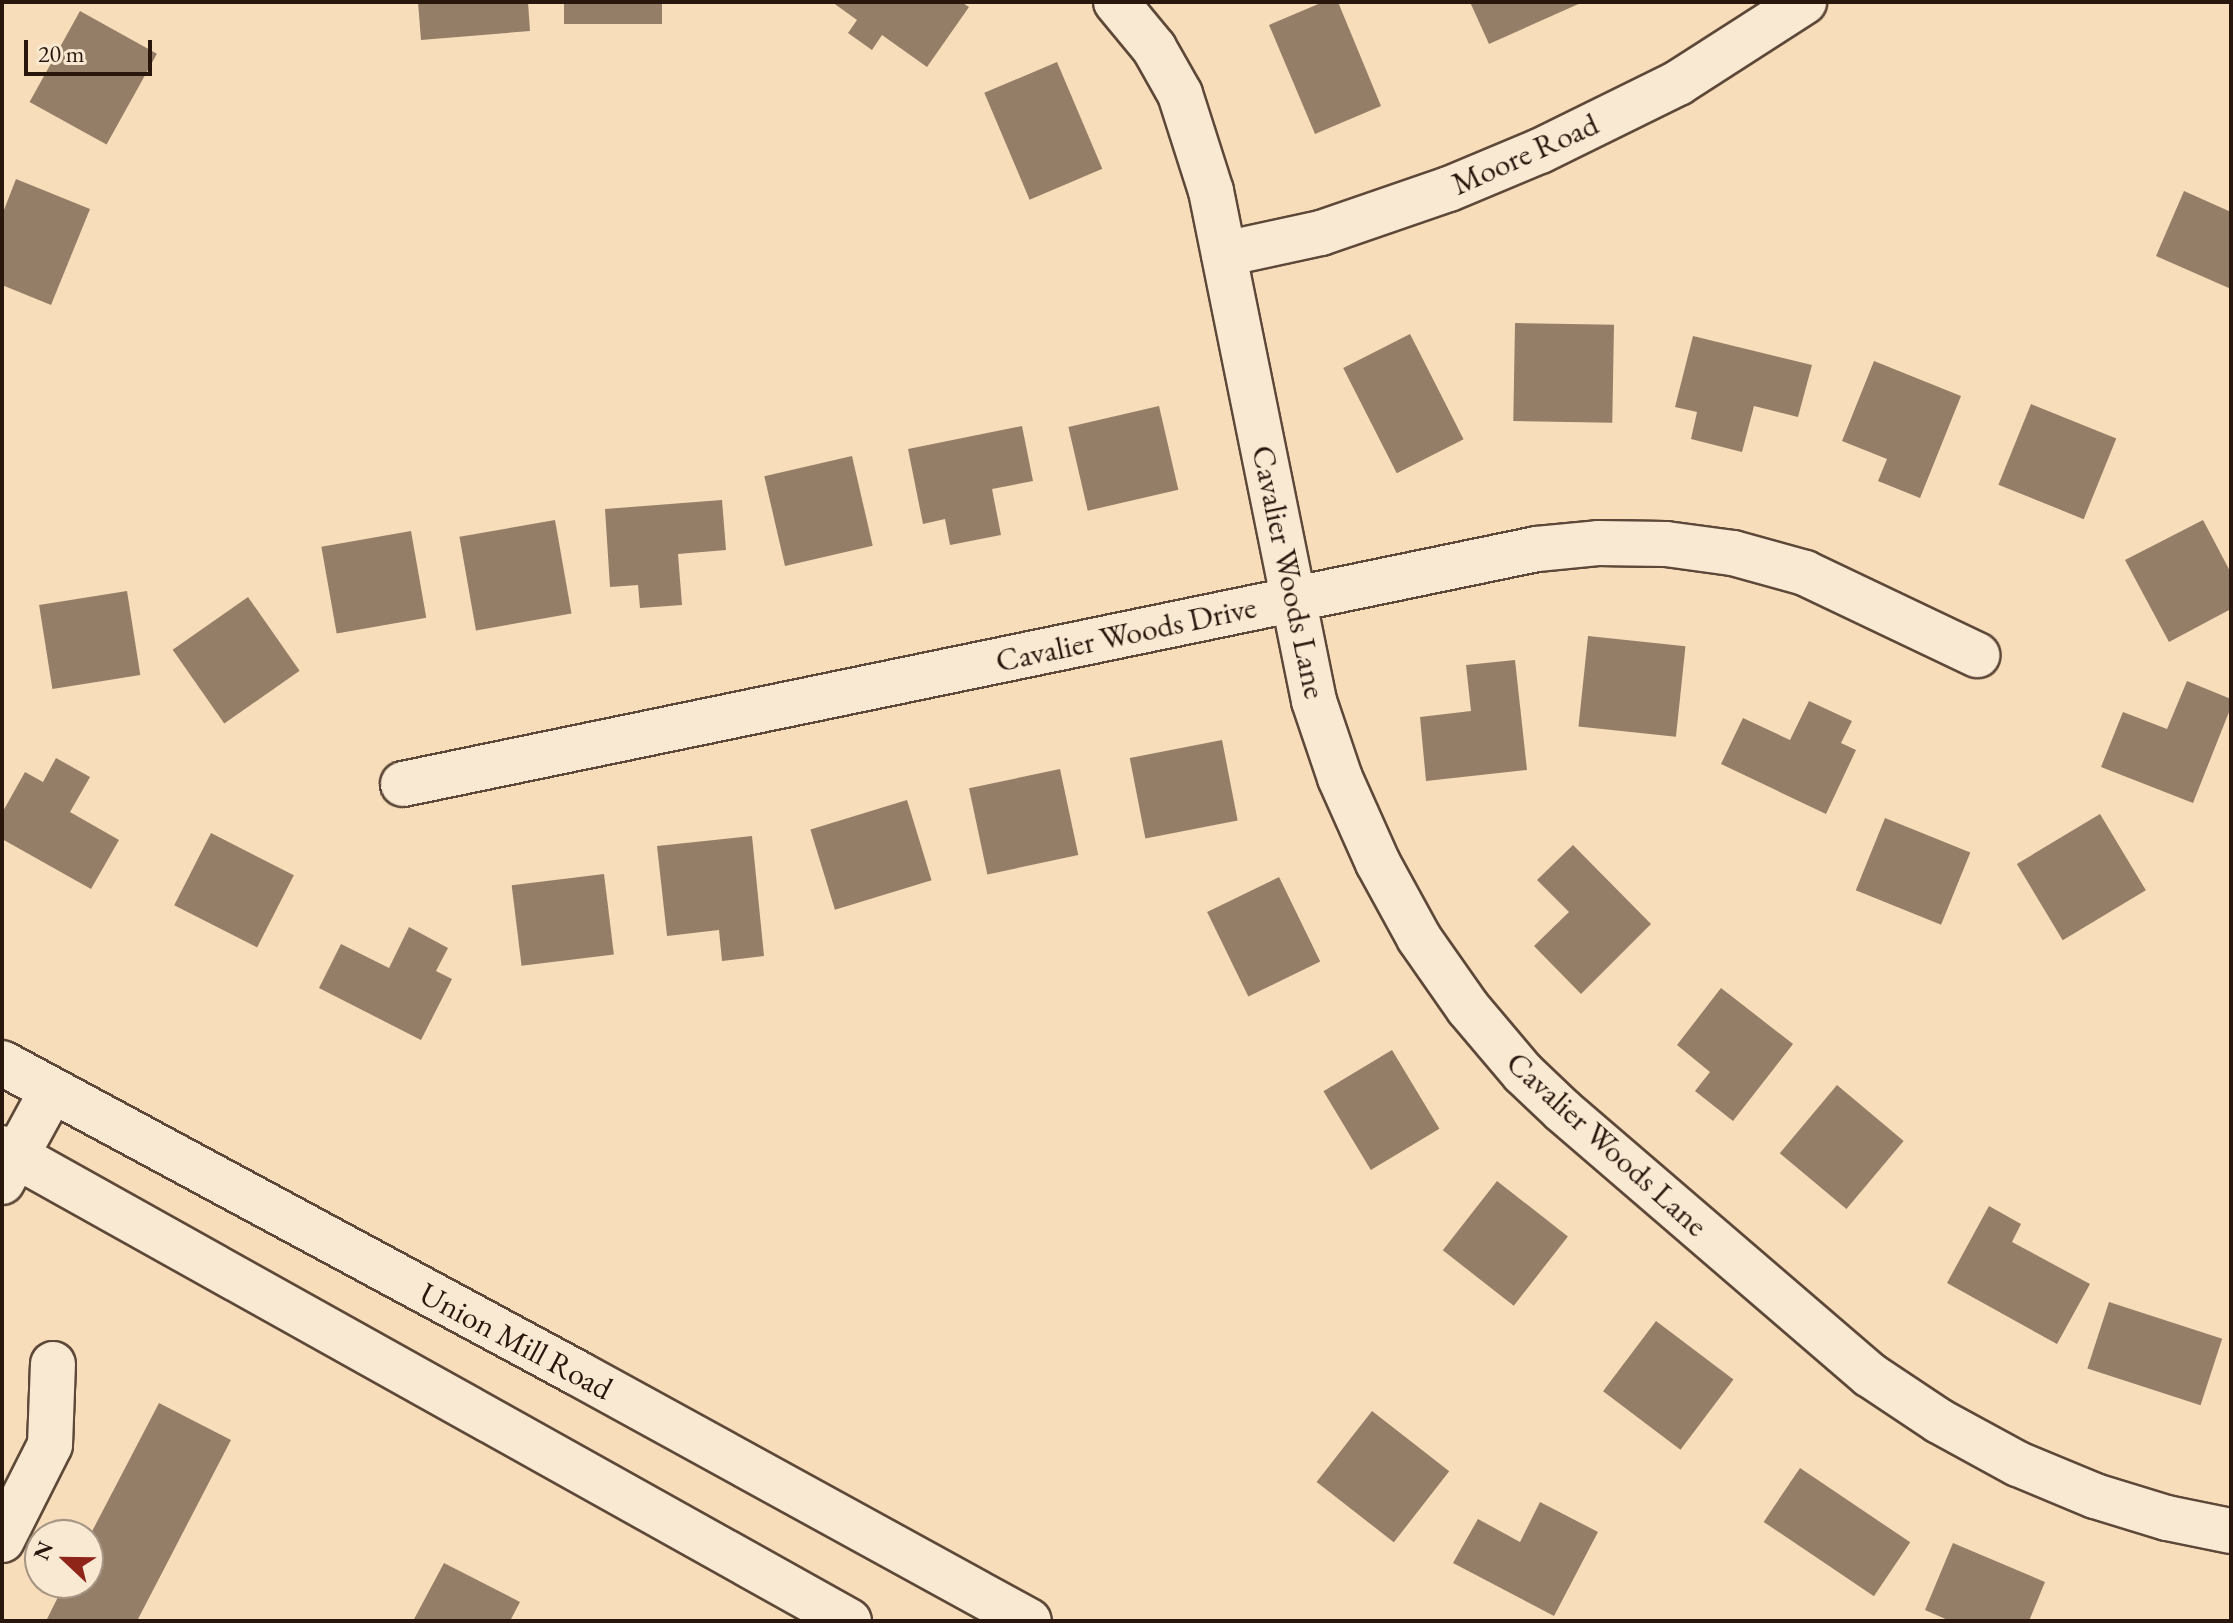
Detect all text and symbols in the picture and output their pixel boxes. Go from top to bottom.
scale bar [28,24,156,74]
text: 20 m [38,38,85,69]
street label: Moore Road [1446,105,1604,203]
street label: Cavalier Woods Lane [1243,442,1335,702]
street label: Cavalier Woods Drive [992,588,1260,680]
street label: Cavalier Woods Lane [1498,1043,1716,1245]
street label: Union Mill Road [413,1274,619,1408]
north arrow [24,1519,104,1599]
text: N [26,1537,60,1564]

